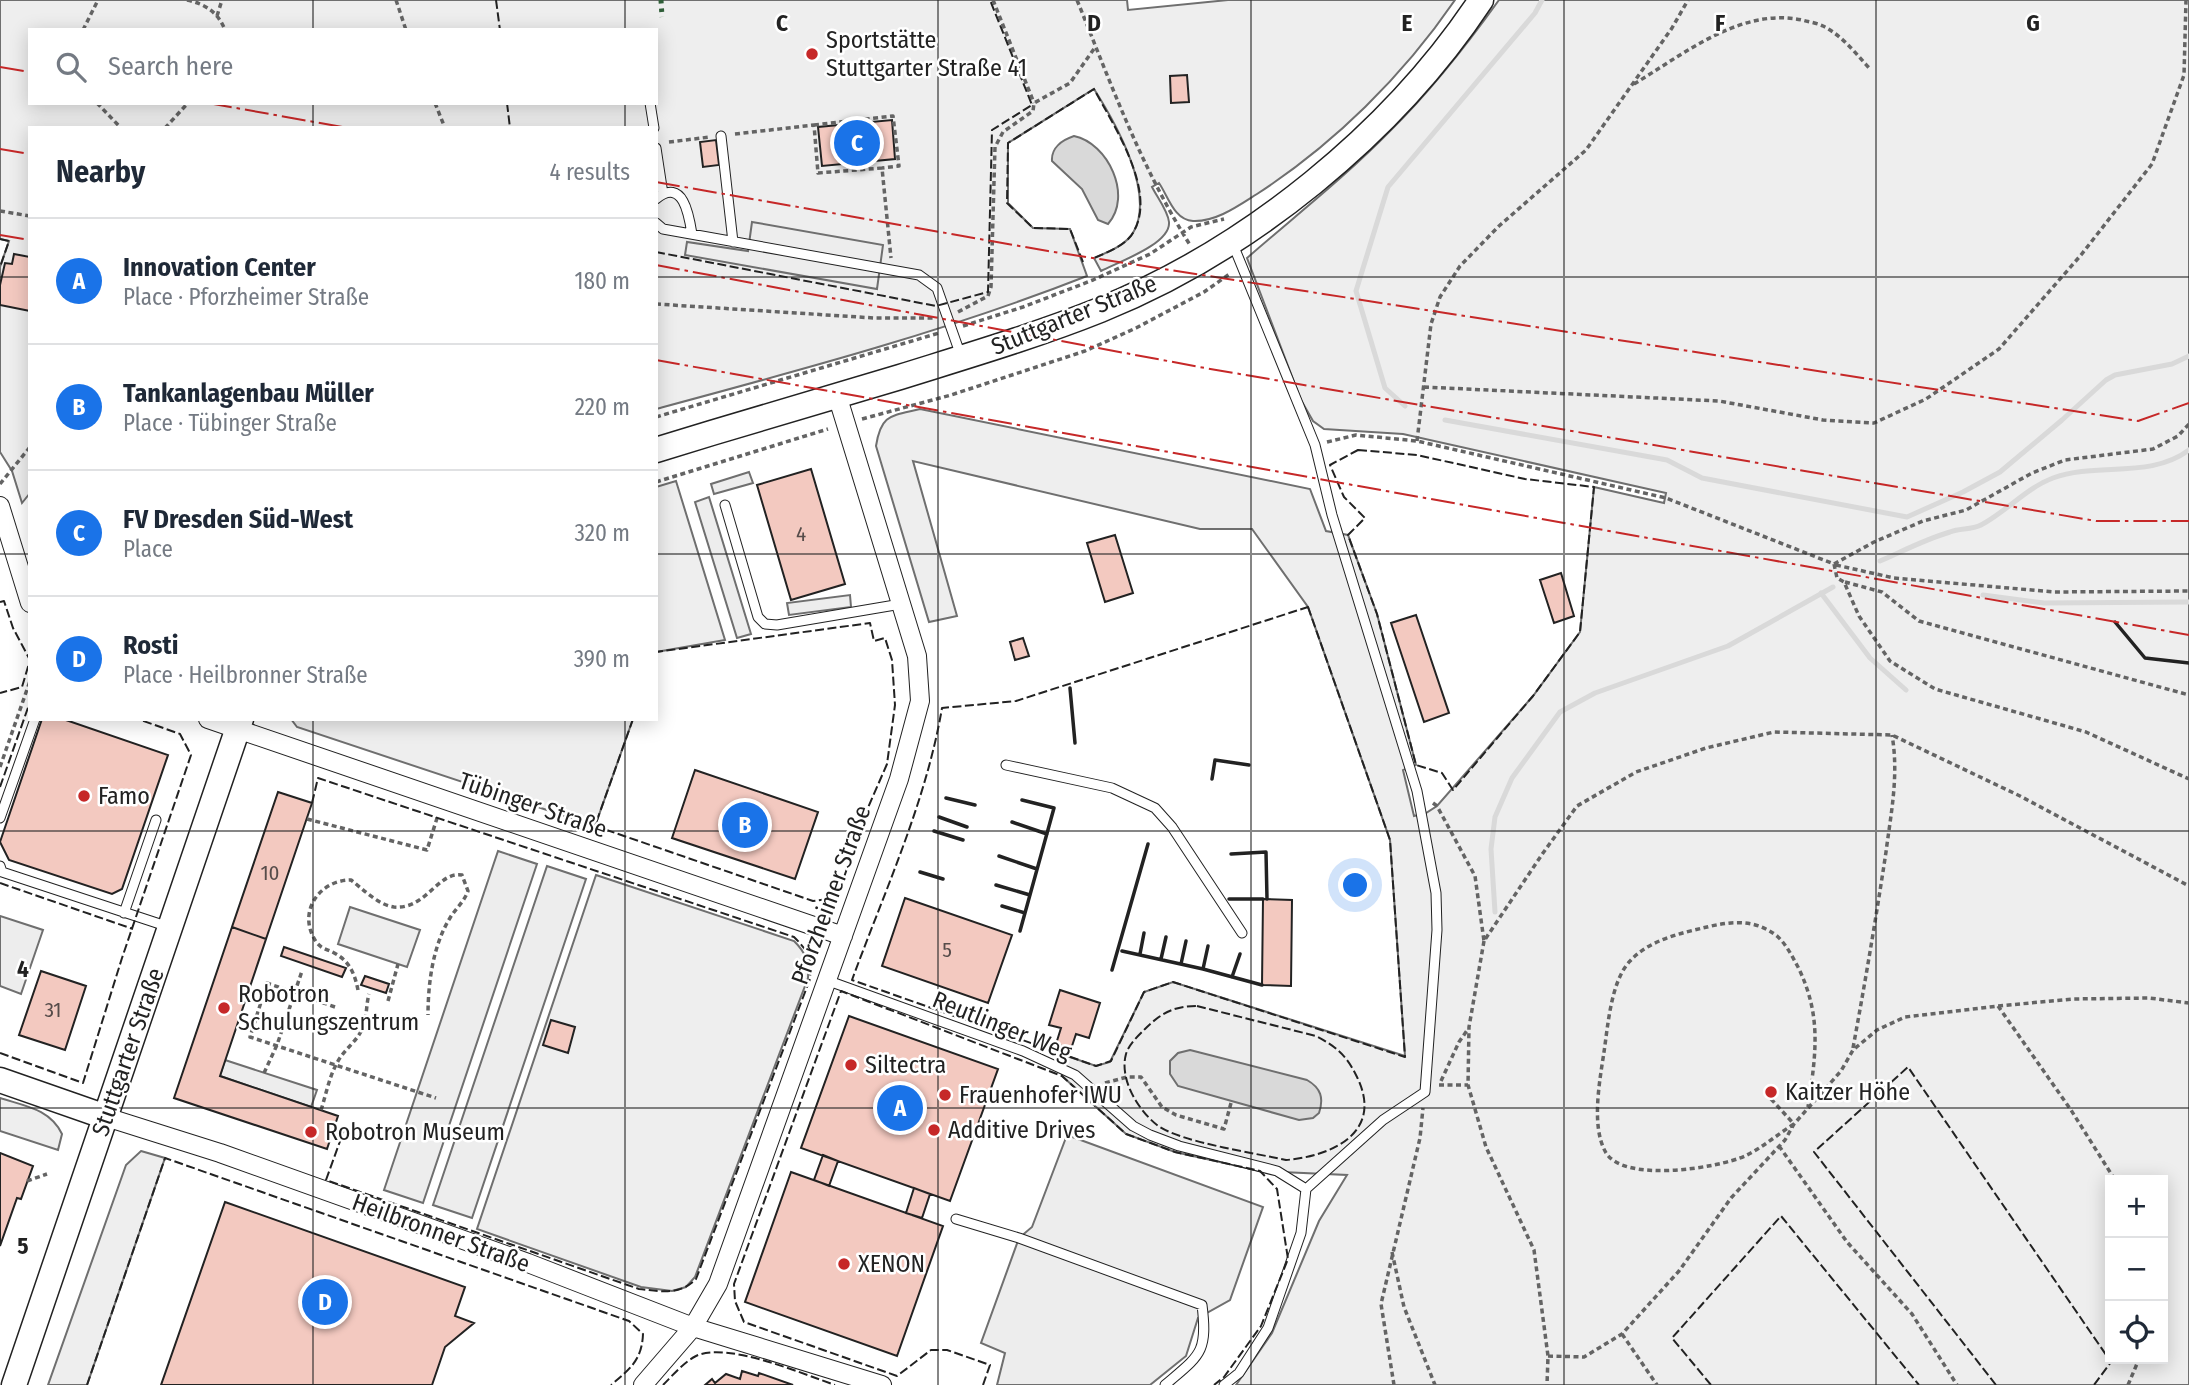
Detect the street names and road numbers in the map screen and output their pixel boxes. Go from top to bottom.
street label: Stuttgarter Straße [987,269,1161,361]
street label: Tübinger Straße [455,767,611,843]
street label: Pforzheimer Straße [786,802,876,988]
street label: Stuttgarter Straße [86,964,170,1140]
street label: Reutlinger Weg [928,985,1076,1067]
street label: Heilbronner Straße [348,1188,534,1278]

